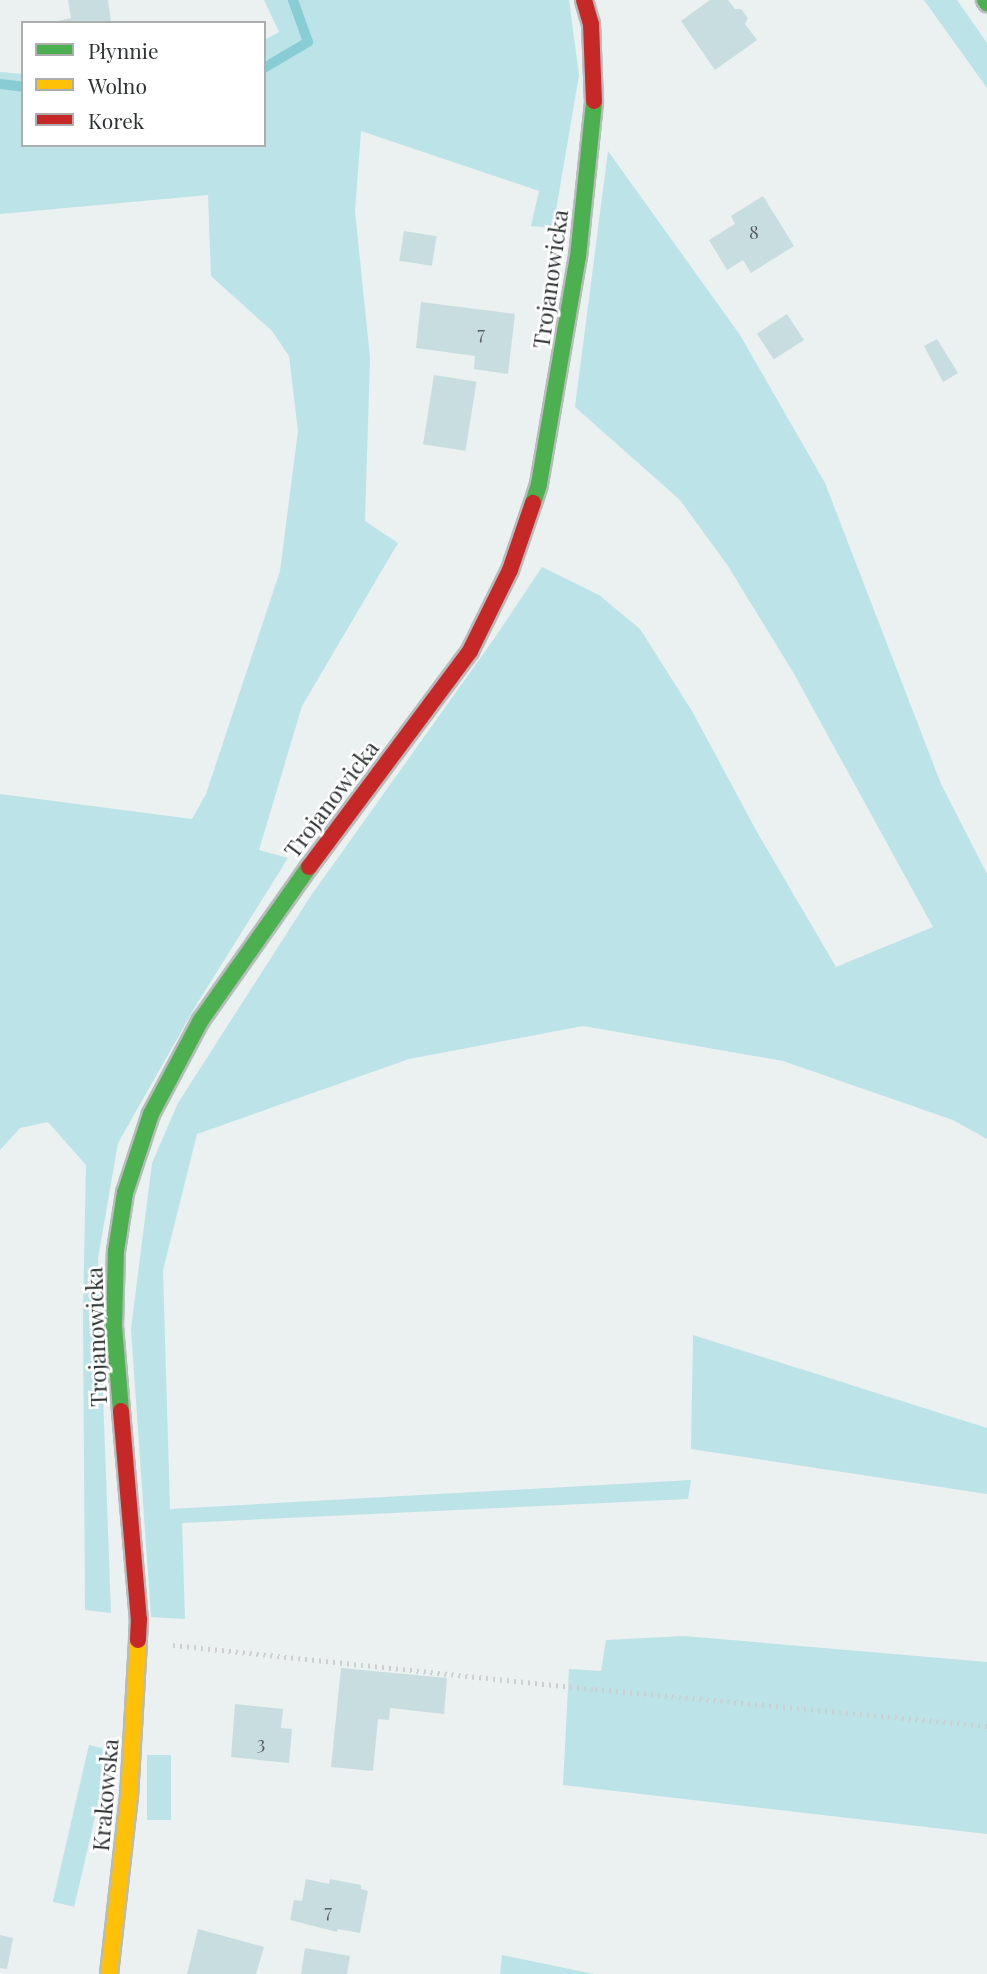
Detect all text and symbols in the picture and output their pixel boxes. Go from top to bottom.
legend [21,21,266,147]
text: Płynnie [88,36,159,64]
text: Wolno [88,71,147,99]
text: Korek [88,106,144,134]
street label: Trojanowicka [527,208,573,350]
house number: 8 [749,221,759,243]
house number: 7 [477,322,485,344]
street label: Trojanowicka [278,735,384,863]
street label: Trojanowicka [80,1267,112,1407]
house number: 3 [257,1732,265,1754]
street label: Krakowska [86,1738,124,1852]
house number: 7 [324,1900,332,1922]

